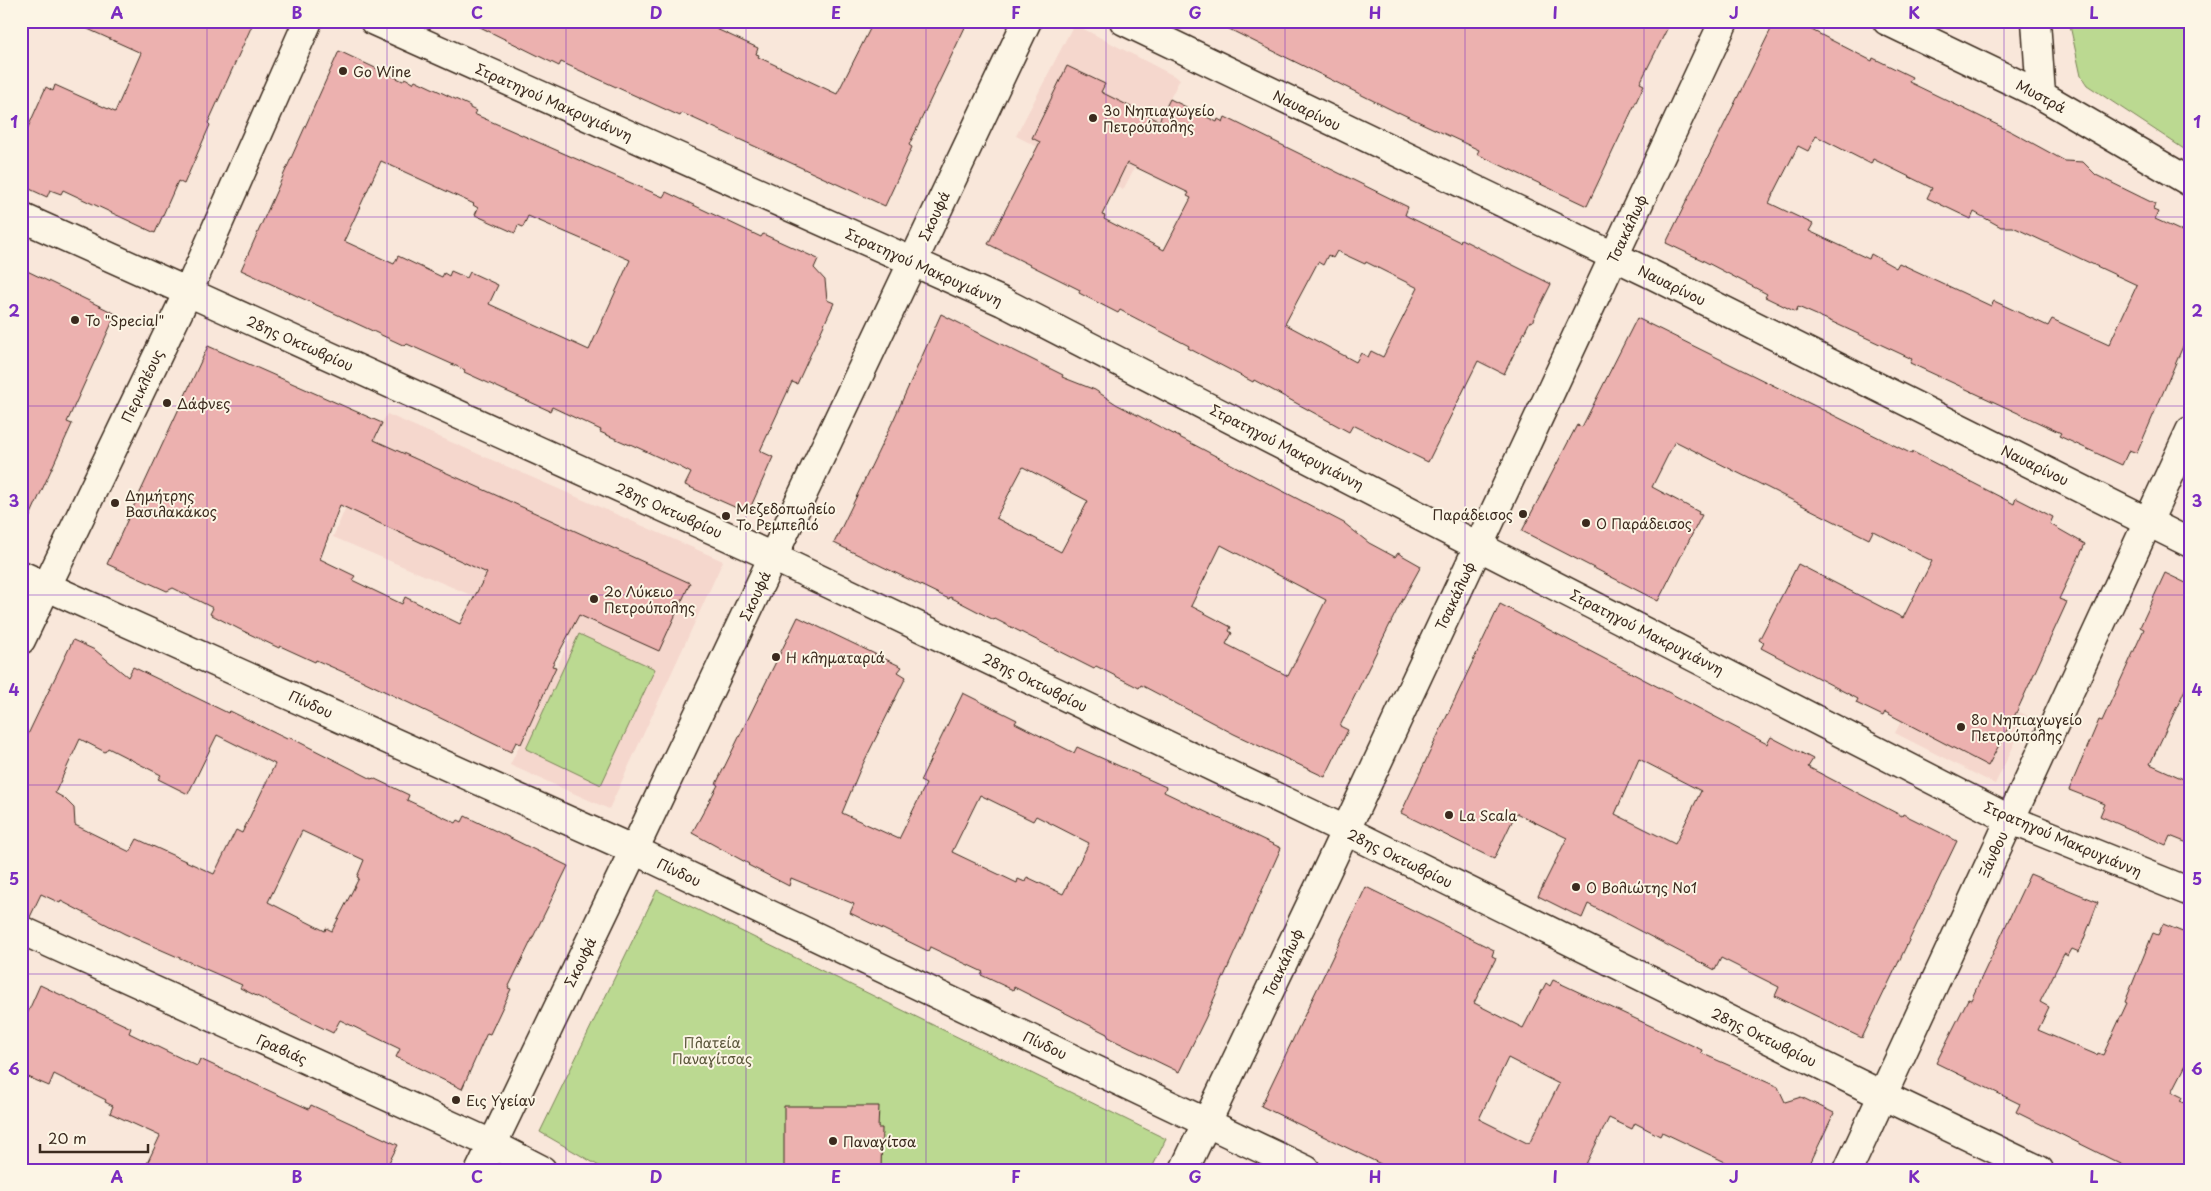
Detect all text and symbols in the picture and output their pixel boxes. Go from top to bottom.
text: A [111,0,124,24]
text: B [292,0,303,24]
text: C [471,0,483,24]
text: D [650,0,662,24]
text: E [831,0,841,24]
text: F [1011,0,1021,24]
text: G [1188,0,1202,24]
text: H [1369,0,1381,24]
text: I [1552,0,1558,24]
text: J [1729,0,1739,24]
text: K [1908,0,1920,24]
text: L [2089,0,2099,24]
street label: Στρατηγού Μακρυγιάννη [472,58,636,146]
place label: Go Wine [353,61,411,82]
marker: Go Wine [337,65,349,77]
street label: Μυστρά [2012,74,2070,118]
street label: Ναυαρίνου [1270,85,1344,135]
place label: 3ο Νηπιαγωγείο Πετρούπολης [1103,100,1215,137]
text: 1 [10,109,18,133]
text: 1 [2193,109,2201,133]
marker: 3ο Νηπιαγωγείο Πετρούπολης [1087,112,1099,124]
street label: Σκουφά [913,188,955,244]
street label: Τσακάλωφ [1602,191,1652,267]
street label: Στρατηγού Μακρυγιάννη [842,223,1006,311]
street label: Ναυαρίνου [1635,260,1709,310]
text: 2 [8,298,20,322]
text: 2 [2191,298,2203,322]
place label: Το "Special" [85,310,164,331]
street label: 28ης Οκτωβρίου [243,310,357,376]
marker: Το "Special" [69,314,81,326]
street label: Περικλέους [116,346,168,426]
place label: Δάφνες [177,393,231,414]
marker: Δάφνες [161,397,173,409]
street label: Στρατηγού Μακρυγιάννη [1207,399,1367,495]
street label: Ναυαρίνου [1998,440,2072,490]
street label: 28ης Οκτωβρίου [612,477,726,543]
place label: Δημήτρης Βασιλακάκος [125,485,217,522]
text: 3 [9,488,19,512]
text: 3 [2192,488,2202,512]
marker: Δημήτρης Βασιλακάκος [109,497,121,509]
place label: Μεζεδοπωλείο Το Ρεμπελιό [736,498,836,535]
place label: Παράδεισος [1433,504,1513,525]
marker: Παράδεισος [1517,508,1529,520]
marker: Μεζεδοπωλείο Το Ρεμπελιό [720,510,732,522]
place label: Ο Παράδεισος [1596,513,1692,534]
marker: Ο Παράδεισος [1580,517,1592,529]
street label: Τσακάλωφ [1430,558,1480,634]
street label: Σκουφά [734,568,776,624]
place label: 2ο Λύκειο Πετρούπολης [604,581,695,618]
street label: Στρατηγού Μακρυγιάννη [1567,584,1727,680]
marker: 2ο Λύκειο Πετρούπολης [588,593,600,605]
place label: Η κληματαριά [786,647,885,668]
street label: 28ης Οκτωβρίου [979,647,1091,717]
marker: Η κληματαριά [770,651,782,663]
text: 4 [9,677,20,701]
text: 4 [2192,677,2203,701]
street label: Πίνδου [286,685,336,723]
place label: 8ο Νηπιαγωγείο Πετρούπολης [1971,709,2082,746]
marker: 8ο Νηπιαγωγείο Πετρούπολης [1955,721,1967,733]
street label: Στρατηγού Μακρυγιάννη [1981,796,2145,882]
place label: La Scala [1459,805,1517,826]
marker: La Scala [1443,809,1455,821]
street label: 28ης Οκτωβρίου [1344,823,1456,893]
street label: Ξάνθου [1973,827,2013,881]
street label: Πίνδου [654,853,704,891]
text: 5 [9,866,19,890]
text: 5 [2192,866,2202,890]
place label: Ο Βολιώτης Νο1 [1586,877,1697,898]
marker: Ο Βολιώτης Νο1 [1570,881,1582,893]
street label: Τσακάλωφ [1258,925,1308,1001]
street label: Σκουφά [559,934,601,990]
street label: 28ης Οκτωβρίου [1708,1002,1820,1072]
street label: Πίνδου [1020,1026,1070,1064]
street label: Γραβιάς [253,1029,311,1069]
park label: Πλατεία Παναγίτσας [672,1032,752,1069]
text: 6 [8,1056,20,1080]
text: 6 [2191,1056,2203,1080]
place label: Εις Υγείαν [466,1090,536,1111]
marker: Εις Υγείαν [450,1094,462,1106]
scale bar [40,1121,148,1153]
text: 20 m [48,1126,87,1149]
place label: Παναγίτσα [843,1131,916,1152]
marker: Παναγίτσα [827,1135,839,1147]
text: A [111,1164,124,1188]
text: B [292,1164,303,1188]
text: C [471,1164,483,1188]
text: D [650,1164,662,1188]
text: E [831,1164,841,1188]
text: F [1011,1164,1021,1188]
text: G [1188,1164,1202,1188]
text: H [1369,1164,1381,1188]
text: I [1552,1164,1558,1188]
text: J [1729,1164,1739,1188]
text: K [1908,1164,1920,1188]
text: L [2089,1164,2099,1188]

